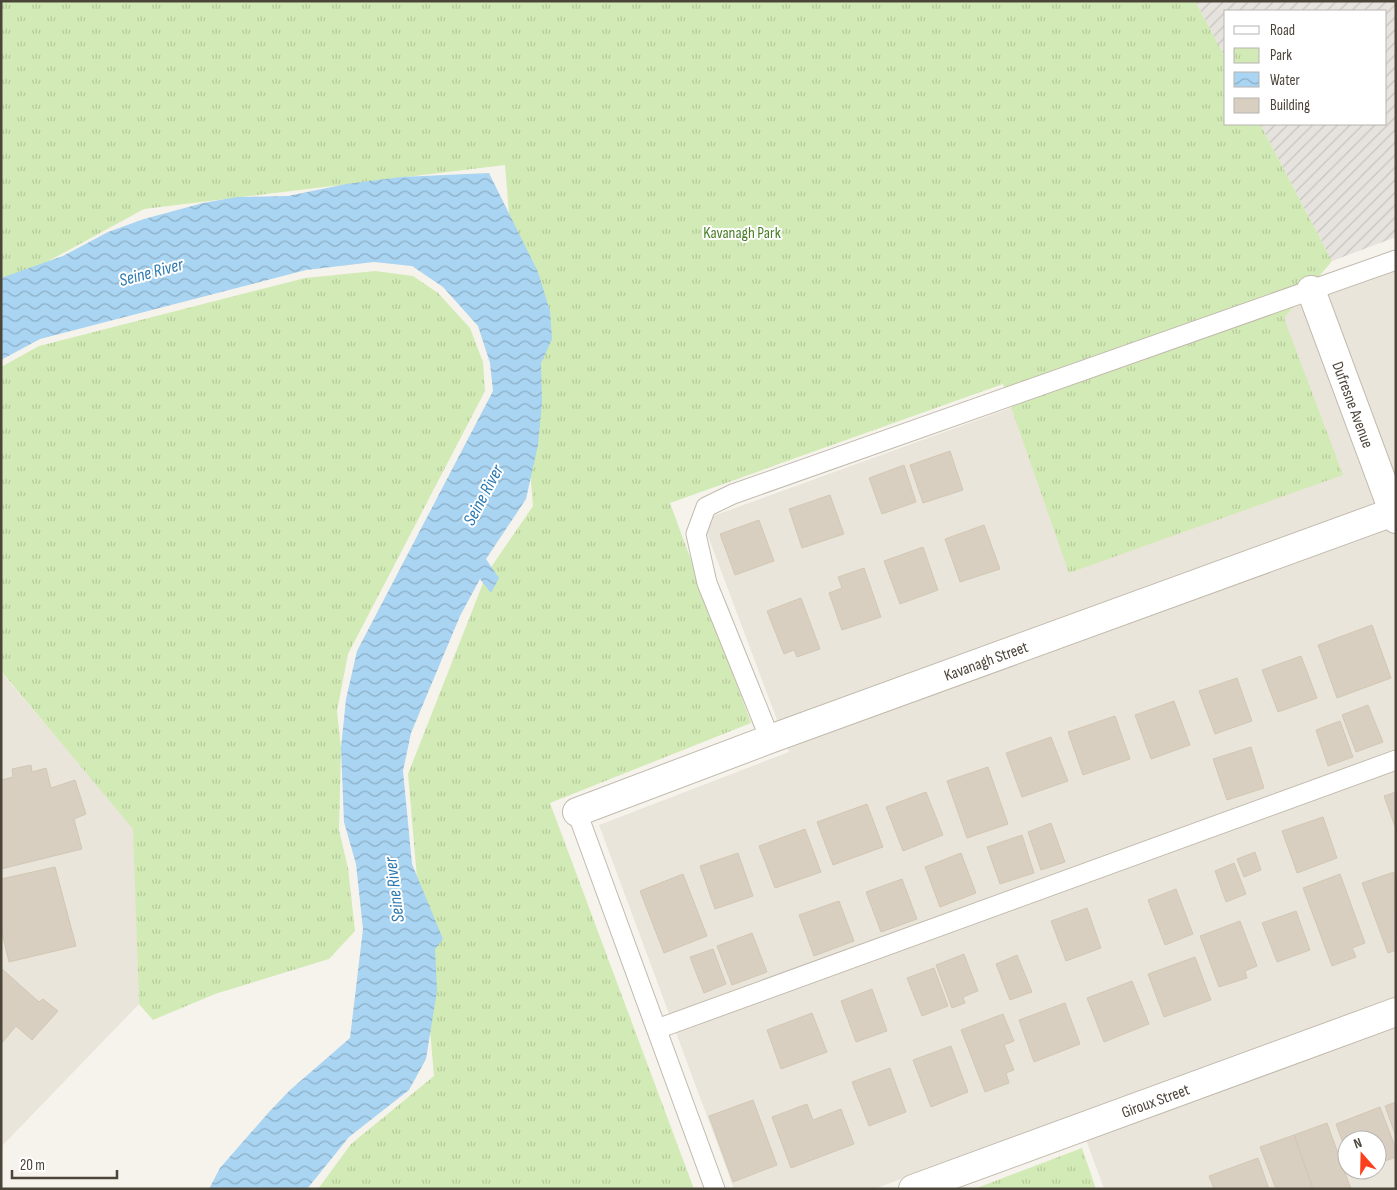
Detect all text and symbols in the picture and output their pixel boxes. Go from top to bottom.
legend [1224,10,1387,125]
text: Road [1270,21,1295,40]
text: Park [1270,46,1292,65]
text: Water [1270,71,1301,90]
text: Building [1270,96,1310,115]
park label: Kavanagh Park [703,224,781,243]
water label: Seine River [117,254,186,291]
street label: Dufresne Avenue [1327,359,1377,451]
water label: Seine River [459,461,508,529]
street label: Kavanagh Street [942,638,1031,686]
water label: Seine River [380,855,409,924]
street label: Giroux Street [1119,1080,1193,1123]
north arrow [1337,1130,1387,1180]
text: N [1351,1134,1364,1153]
scale bar [12,1148,118,1180]
text: 20 m [20,1156,45,1175]

